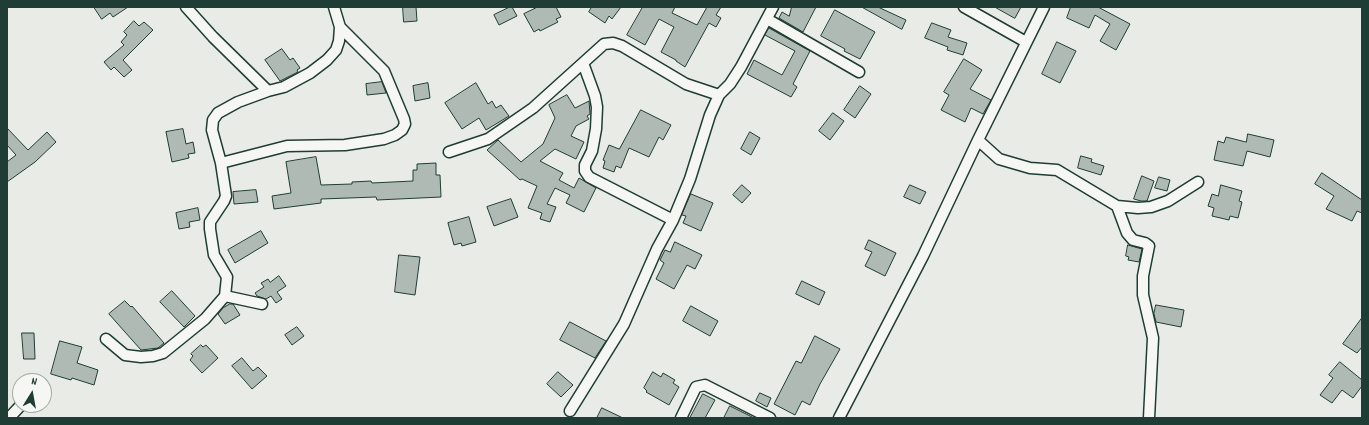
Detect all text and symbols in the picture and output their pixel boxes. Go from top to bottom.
north arrow [12,373,52,413]
text: N [30,374,38,391]

